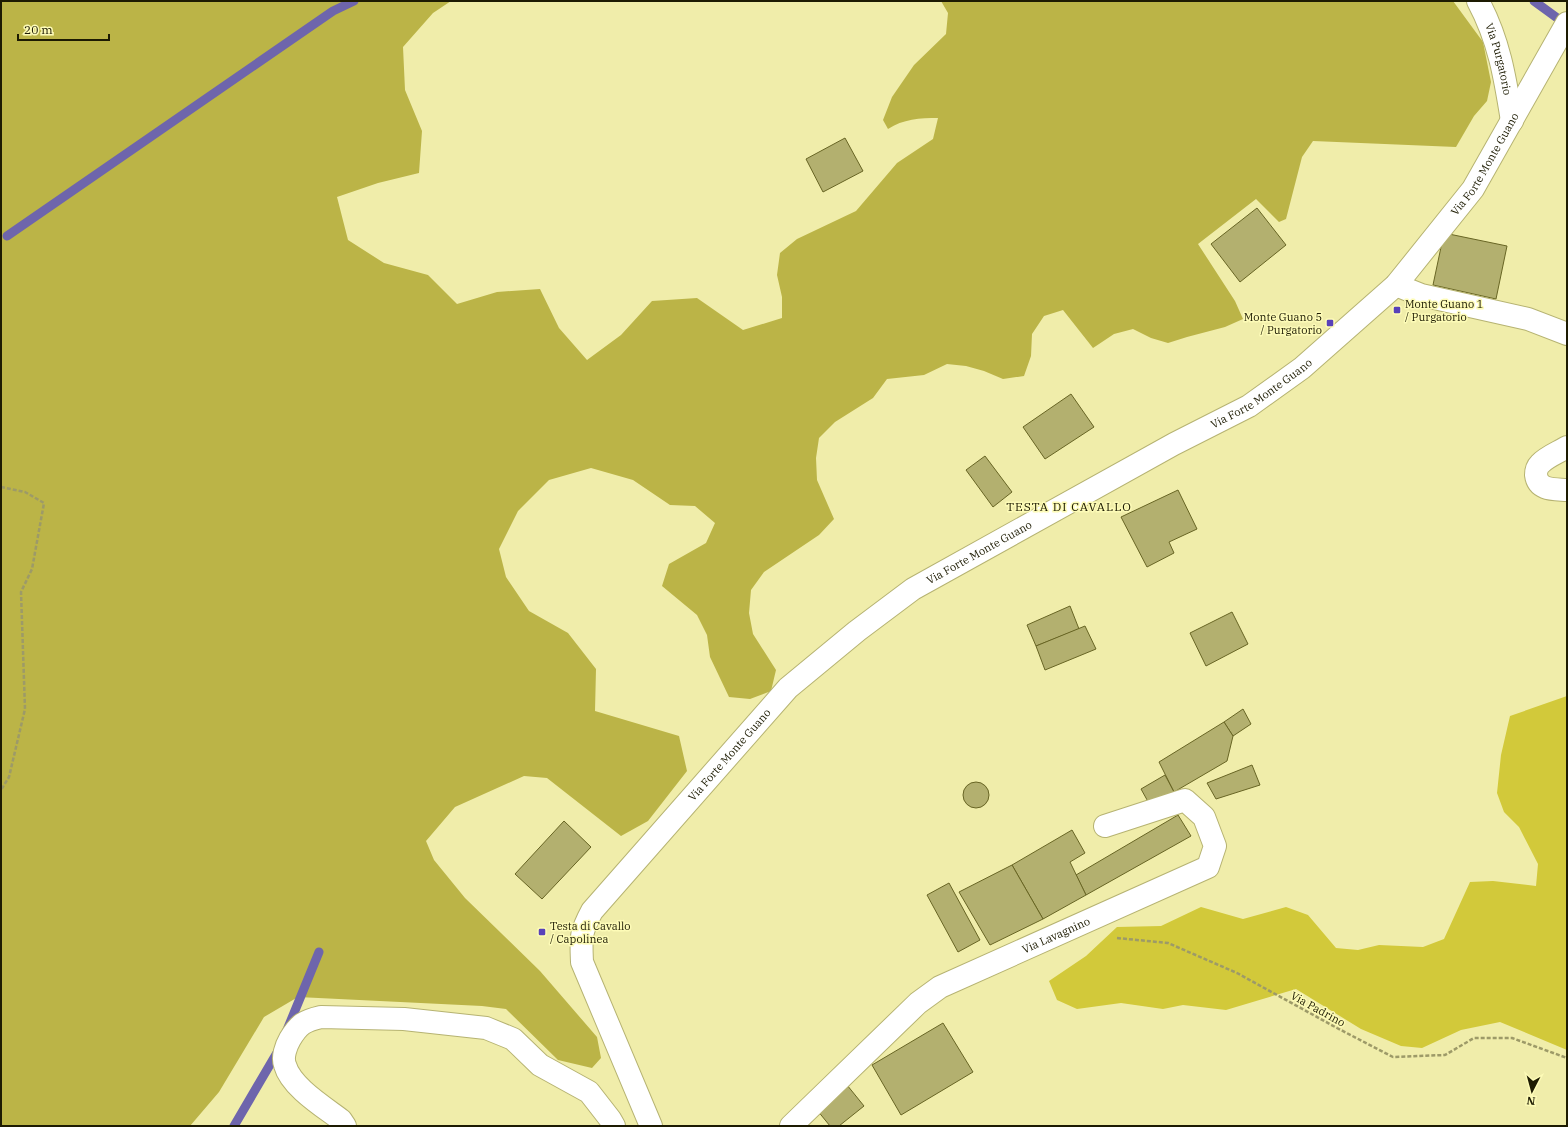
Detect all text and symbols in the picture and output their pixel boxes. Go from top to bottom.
scale bar [18,16,109,42]
street label: Via Purgatorio [1482,21,1515,96]
text: 20 m [24,22,53,37]
street label: Via Forte Monte Guano [1448,110,1522,218]
place label: Monte Guano 1 / Purgatorio [1405,297,1483,324]
marker: Monte Guano 1 / Purgatorio [1392,305,1402,315]
place label: Monte Guano 5 / Purgatorio [1244,310,1322,337]
marker: Monte Guano 5 / Purgatorio [1325,318,1335,328]
street label: Via Forte Monte Guano [1208,356,1315,431]
district label: TESTA DI CAVALLO [1006,499,1132,514]
street label: Via Forte Monte Guano [924,517,1034,587]
street label: Via Forte Monte Guano [685,706,774,804]
street label: Via Lavagnino [1020,914,1092,956]
place label: Testa di Cavallo / Capolinea [550,919,630,946]
marker: Testa di Cavallo / Capolinea [537,927,547,937]
street label: Via Padrino [1288,988,1348,1030]
north arrow [1512,1071,1552,1111]
text: N [1526,1093,1536,1108]

